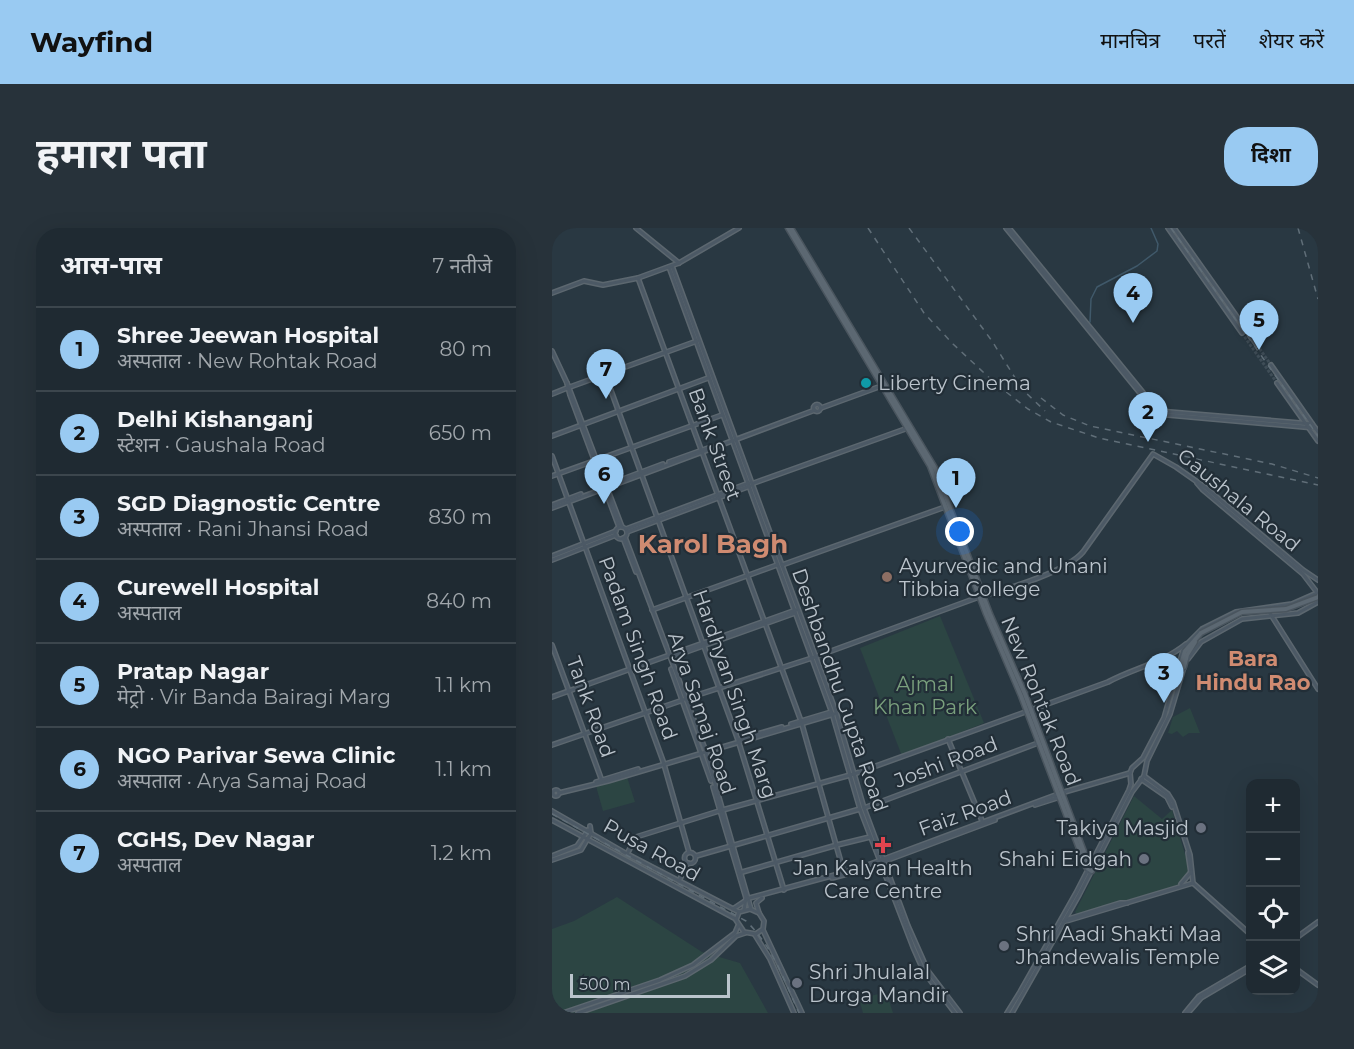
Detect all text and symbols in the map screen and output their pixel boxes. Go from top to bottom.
text: Wayfind [30,25,153,59]
text: मानचित्र [1100,28,1160,53]
text: परतें [1193,28,1226,53]
text: शेयर करें [1259,28,1324,53]
text: हमारा पता [36,127,206,179]
button: दिशा [1224,127,1318,186]
text: आस-पास [60,249,162,281]
text: 7 नतीजे [432,254,492,278]
pin: 4 [1114,274,1152,323]
pin: 5 [1240,300,1278,350]
text: Shree Jeewan Hospital [117,322,379,349]
text: 1 [76,337,83,361]
text: 80 m [440,337,492,361]
text: अस्पताल · New Rohtak Road [117,349,378,373]
pin: 7 [586,350,626,399]
place label: Liberty Cinema [878,371,1031,395]
marker: Liberty Cinema [859,376,873,390]
street label: Bank Street [684,384,746,504]
pin: 2 [1128,392,1168,442]
text: Delhi Kishanganj [117,406,313,433]
text: 2 [74,421,85,445]
text: 650 m [429,421,492,445]
text: स्टेशन · Gaushala Road [117,433,326,457]
street label: Gaushala Road [1173,443,1305,557]
pin: 6 [584,454,624,504]
pin: 1 [936,458,976,508]
text: SGD Diagnostic Centre [117,490,380,517]
text: 3 [74,505,85,529]
text: 830 m [428,505,492,529]
text: अस्पताल · Rani Jhansi Road [117,517,369,541]
your location [945,517,974,546]
district label: Karol Bagh [638,528,788,560]
street label: Padam Singh Road [594,553,682,743]
place label: Ayurvedic and Unani Tibbia College [899,554,1108,601]
street label: Deshbandhu Gupta Road [787,565,893,815]
marker: Ayurvedic and Unani Tibbia College [880,570,894,584]
text: Curewell Hospital [117,574,319,601]
street label: Hardhyan Singh Marg [688,586,782,802]
text: 4 [73,589,86,613]
text: 840 m [426,589,492,613]
text: अस्पताल [117,601,182,625]
street label: New Rohtak Road [996,613,1086,789]
street label: Arya Samaj Road [663,629,741,797]
district label: Bara Hindu Rao [1196,646,1311,695]
street label: Tank Road [562,653,620,761]
pin: 3 [1144,654,1184,703]
text: Pratap Nagar [117,658,269,685]
park label: Ajmal Khan Park [873,672,977,719]
text: 5 [74,673,85,697]
text: 1.1 km [435,673,492,697]
text: मेट्रो · Vir Banda Bairagi Marg [117,685,391,709]
street label: Joshi Road [890,731,1001,793]
text: NGO Parivar Sewa Clinic [117,742,396,769]
text: 6 [73,757,86,781]
text: 1.1 km [435,757,492,781]
text: अस्पताल · Arya Samaj Road [117,769,367,793]
map controls [1246,779,1300,995]
button: + [1246,779,1300,833]
street label: Faiz Road [915,785,1015,841]
street label: Pusa Road [599,814,705,886]
place label: Takiya Masjid [1056,816,1189,840]
marker: Takiya Masjid [1194,821,1208,835]
text: CGHS, Dev Nagar [117,826,315,853]
button: − [1246,833,1300,887]
marker: Jan Kalyan Health Care Centre [874,836,892,854]
text: 7 [73,841,86,865]
text: 1.2 km [431,841,492,865]
place label: Shahi Eidgah [999,847,1132,871]
marker: Shahi Eidgah [1137,852,1151,866]
text: अस्पताल [117,853,182,877]
place label: Jan Kalyan Health Care Centre [792,856,973,903]
button: locate [1246,887,1300,941]
place label: Shri Aadi Shakti Maa Jhandewalis Temple [1015,922,1222,969]
marker: Shri Aadi Shakti Maa Jhandewalis Temple [997,939,1011,953]
button: layers [1246,941,1300,995]
place label: Shri Jhulalal Durga Mandir [809,960,949,1007]
scale bar [570,971,730,998]
text: 500 m [579,975,630,994]
marker: Shri Jhulalal Durga Mandir [790,976,804,990]

